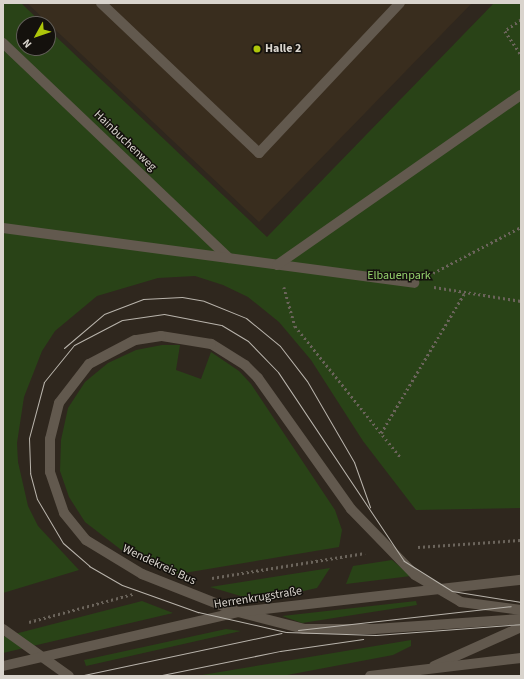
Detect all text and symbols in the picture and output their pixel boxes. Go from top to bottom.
north arrow [16,16,56,56]
text: N [19,36,35,51]
place label: Halle 2 [265,42,301,56]
marker: Halle 2 [252,44,262,54]
street label: Hainbuchenweg [91,108,159,174]
park label: Elbauenpark [367,269,431,283]
street label: Wendekreis Bus [120,542,198,588]
street label: Herrenkrugstraße [213,584,303,612]

